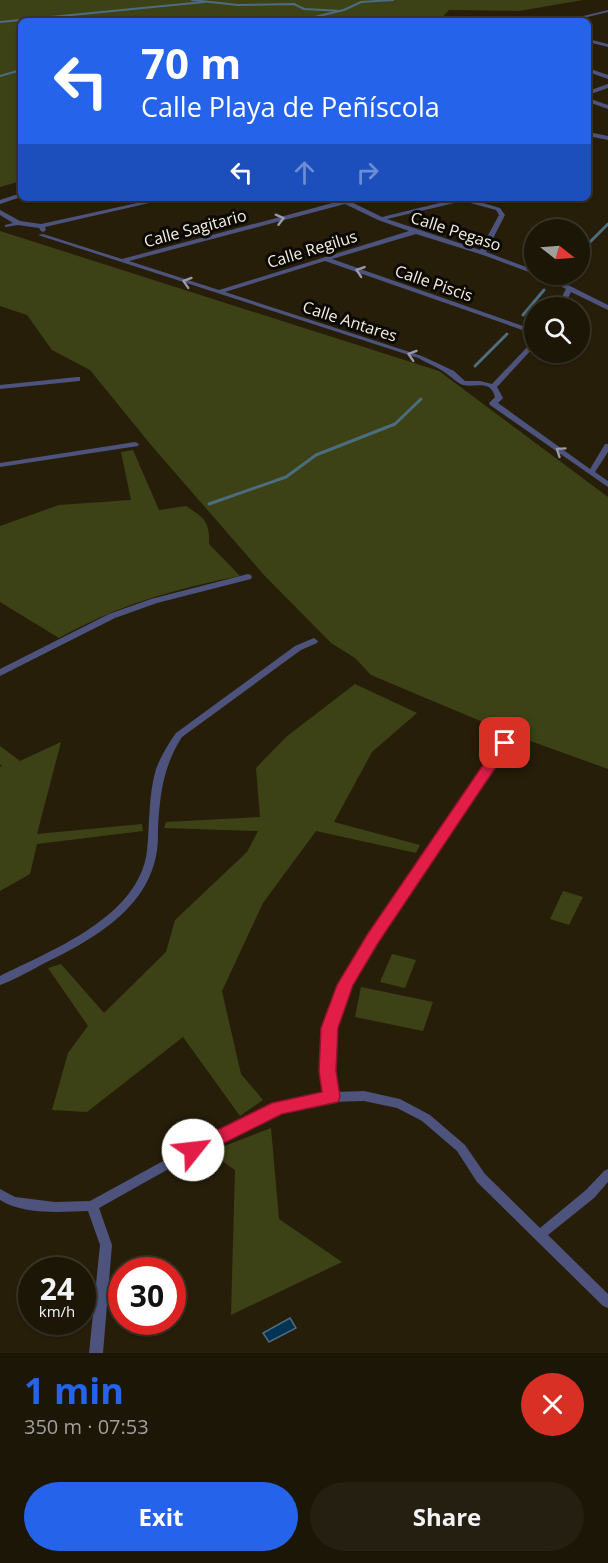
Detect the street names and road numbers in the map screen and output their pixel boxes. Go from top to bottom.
street label: Calle Sagitario [141,204,249,252]
street label: Calle Pegaso [408,206,504,256]
street label: Calle Regilus [264,225,360,273]
street label: Calle Piscis [392,259,476,307]
street label: Calle Antares [300,295,400,347]

